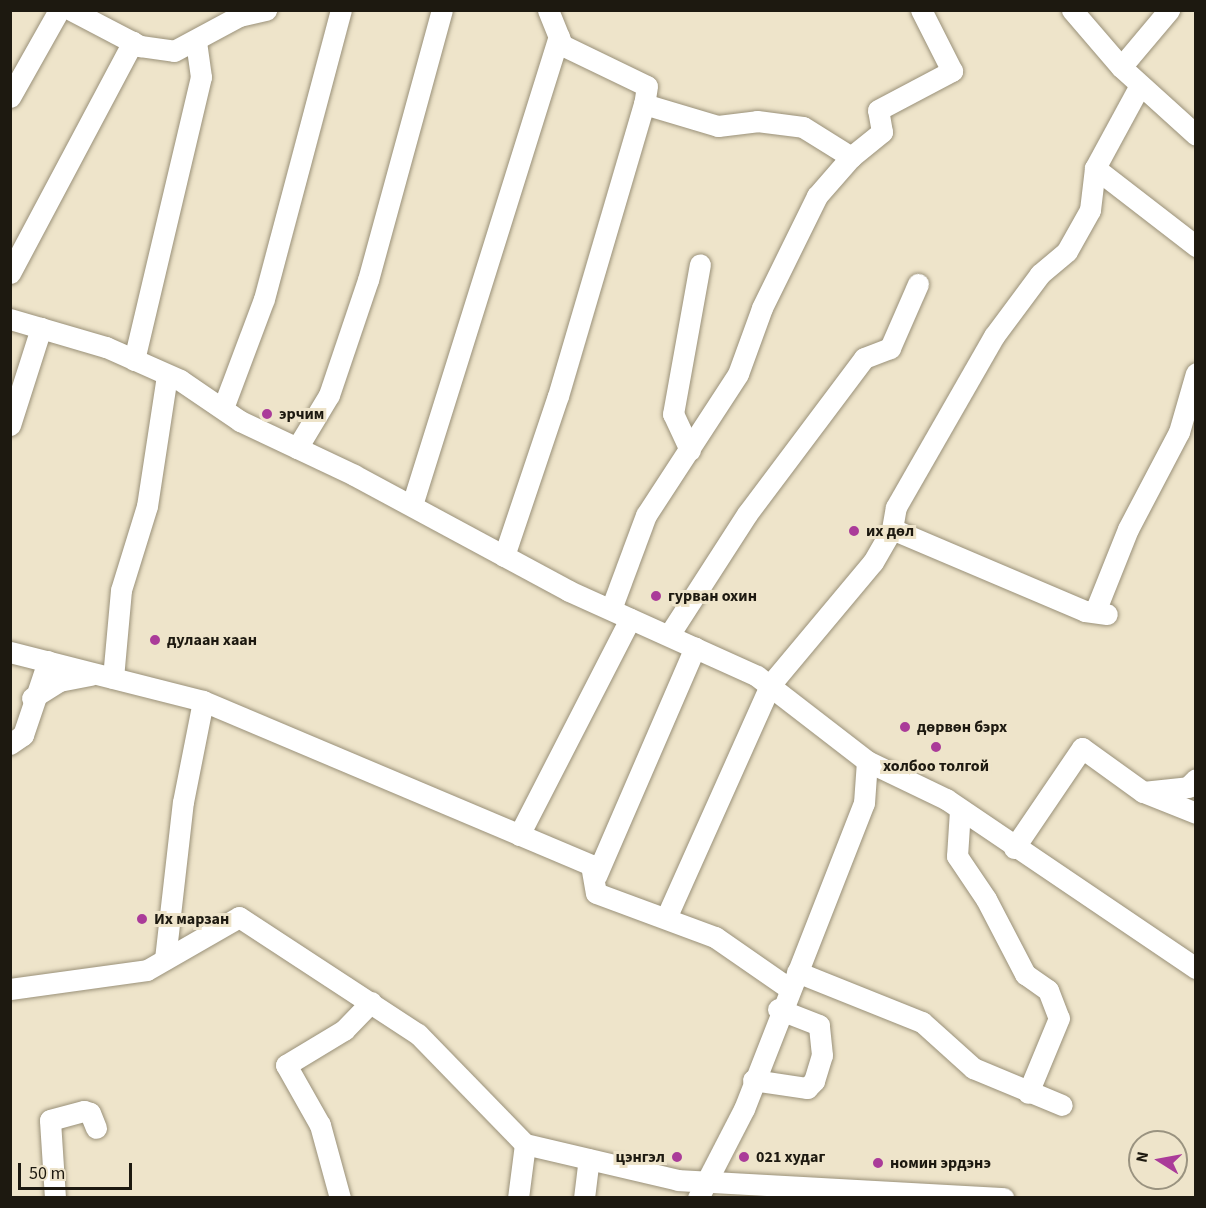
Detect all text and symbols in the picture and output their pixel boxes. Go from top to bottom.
place label: эрчим [279,404,324,424]
marker: эрчим [260,407,274,421]
place label: их дөл [866,521,914,541]
marker: их дөл [847,524,861,538]
place label: гурван охин [668,586,757,606]
marker: гурван охин [649,589,663,603]
place label: дулаан хаан [167,630,257,650]
marker: дулаан хаан [148,633,162,647]
place label: дөрвөн бэрх [917,717,1007,737]
marker: дөрвөн бэрх [898,720,912,734]
marker: холбоо толгой [929,740,943,754]
place label: холбоо толгой [883,756,989,776]
place label: Их марзан [154,909,229,929]
marker: Их марзан [135,912,149,926]
north arrow [1128,1130,1188,1190]
place label: цэнгэл [615,1147,665,1167]
place label: 021 худаг [756,1147,825,1167]
marker: цэнгэл [670,1150,684,1164]
marker: 021 худаг [737,1150,751,1164]
text: N [1130,1150,1154,1164]
scale bar [21,1151,135,1189]
place label: номин эрдэнэ [890,1153,991,1173]
marker: номин эрдэнэ [871,1156,885,1170]
text: 50 m [29,1161,65,1186]

